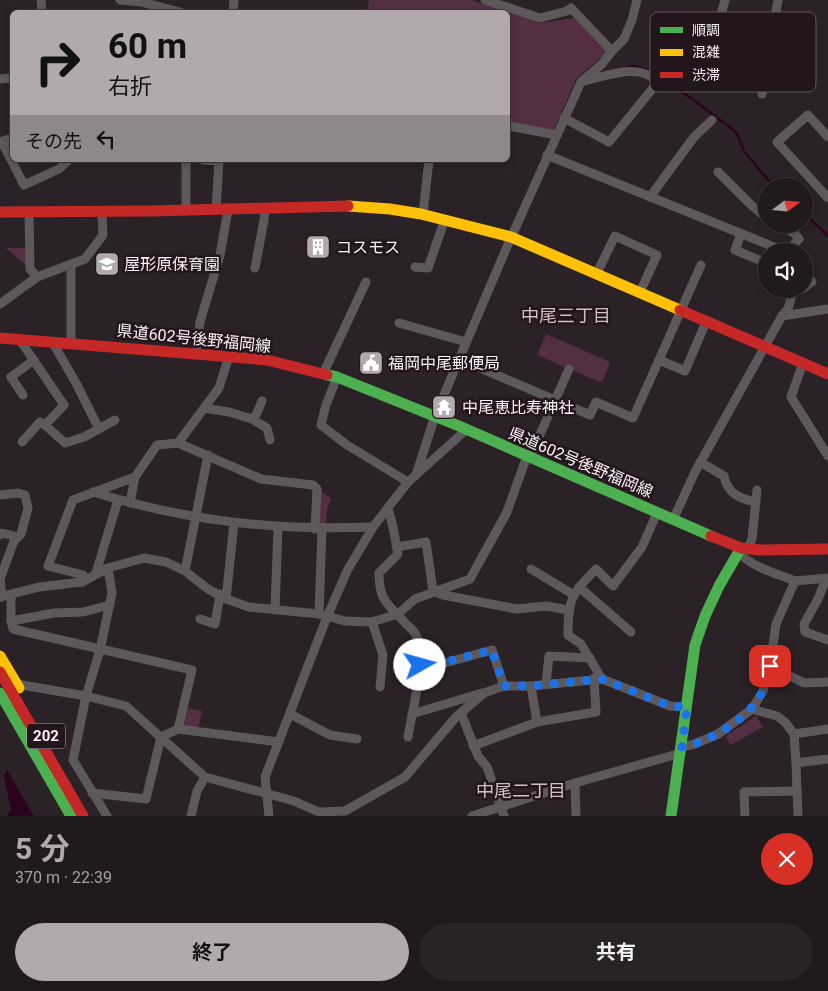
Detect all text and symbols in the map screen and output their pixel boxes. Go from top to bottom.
legend [650,12,816,92]
text: 順調 [692,22,720,38]
text: 60 m [108,26,187,67]
icon: right [25,30,90,95]
text: 混雑 [692,44,720,60]
text: 渋滞 [692,67,720,83]
text: 右折 [108,74,152,99]
icon: left [92,125,120,153]
text: その先 [25,130,82,153]
north arrow [758,178,812,232]
map controls [758,178,813,298]
building icon: コスモス [305,234,331,260]
place label: コスモス [336,238,400,257]
button: sound [758,243,813,298]
school or university icon: 屋形原保育園 [94,251,120,277]
place label: 屋形原保育園 [124,255,220,274]
district label: 中尾三丁目 [521,305,611,326]
street label: 県道602号後野福岡線 [116,321,272,356]
public building icon: 福岡中尾郵便局 [358,350,384,376]
place label: 福岡中尾郵便局 [388,354,500,373]
temple icon: 中尾恵比寿神社 [431,394,457,420]
place label: 中尾恵比寿神社 [462,398,574,417]
street label: 県道602号後野福岡線 [506,423,656,501]
position arrow [393,638,445,690]
pin [749,645,791,687]
icon: arrive [756,652,784,680]
road number: 202 [27,724,65,748]
district label: 中尾二丁目 [476,780,566,801]
text: 5 分 [15,831,70,866]
button: close [761,833,813,885]
text: 370 m · 22:39 [15,868,112,887]
button: 終了 [15,923,409,981]
button: 共有 [419,923,813,981]

